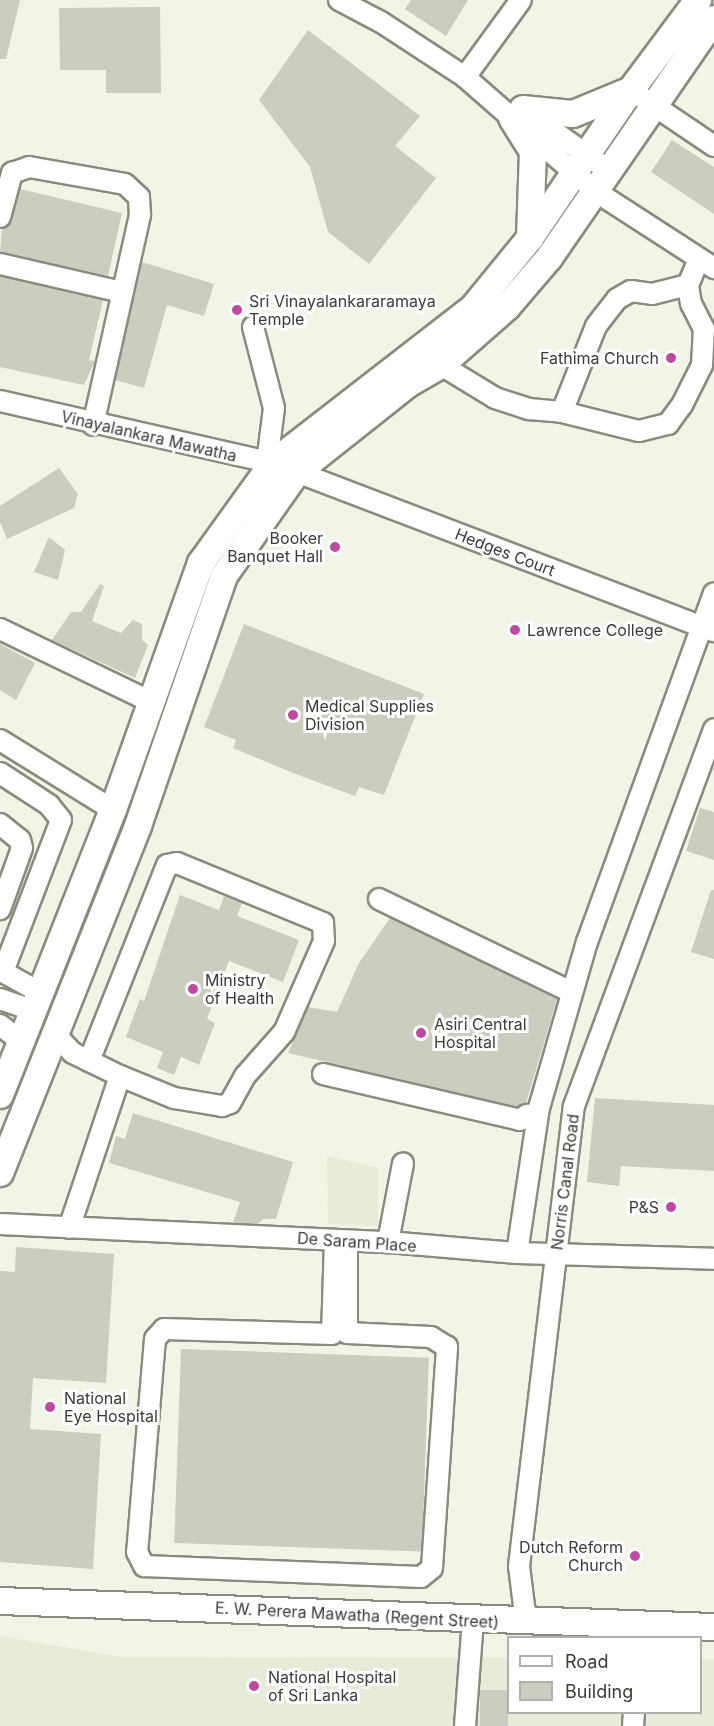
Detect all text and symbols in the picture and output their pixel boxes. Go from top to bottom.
place label: Sri Vinayalankararamaya Temple [249,291,436,329]
marker: Sri Vinayalankararamaya Temple [230,303,244,317]
place label: Fathima Church [540,348,659,368]
marker: Fathima Church [664,351,678,365]
street label: Vinayalankara Mawatha [59,406,239,466]
street label: Hedges Court [452,524,558,580]
place label: Booker Banquet Hall [227,528,323,566]
marker: Booker Banquet Hall [328,540,342,554]
place label: Lawrence College [527,620,663,640]
marker: Lawrence College [508,623,522,637]
place label: Medical Supplies Division [305,696,434,734]
marker: Medical Supplies Division [286,708,300,722]
place label: Ministry of Health [205,970,274,1008]
marker: Ministry of Health [186,982,200,996]
place label: Asiri Central Hospital [434,1014,527,1052]
marker: Asiri Central Hospital [412,1024,430,1042]
street label: Norris Canal Road [547,1113,583,1251]
place label: P&S [629,1197,659,1217]
marker: P&S [664,1200,678,1214]
street label: De Saram Place [297,1228,417,1256]
place label: National Eye Hospital [64,1388,158,1426]
marker: National Eye Hospital [41,1398,59,1416]
place label: Dutch Reform Church [519,1537,623,1575]
marker: Dutch Reform Church [628,1549,642,1563]
street label: E. W. Perera Mawatha (Regent Street) [215,1598,499,1632]
legend [507,1636,702,1714]
text: Road [565,1651,608,1672]
place label: National Hospital of Sri Lanka [268,1667,396,1705]
marker: National Hospital of Sri Lanka [245,1677,263,1695]
text: Building [565,1681,633,1702]

